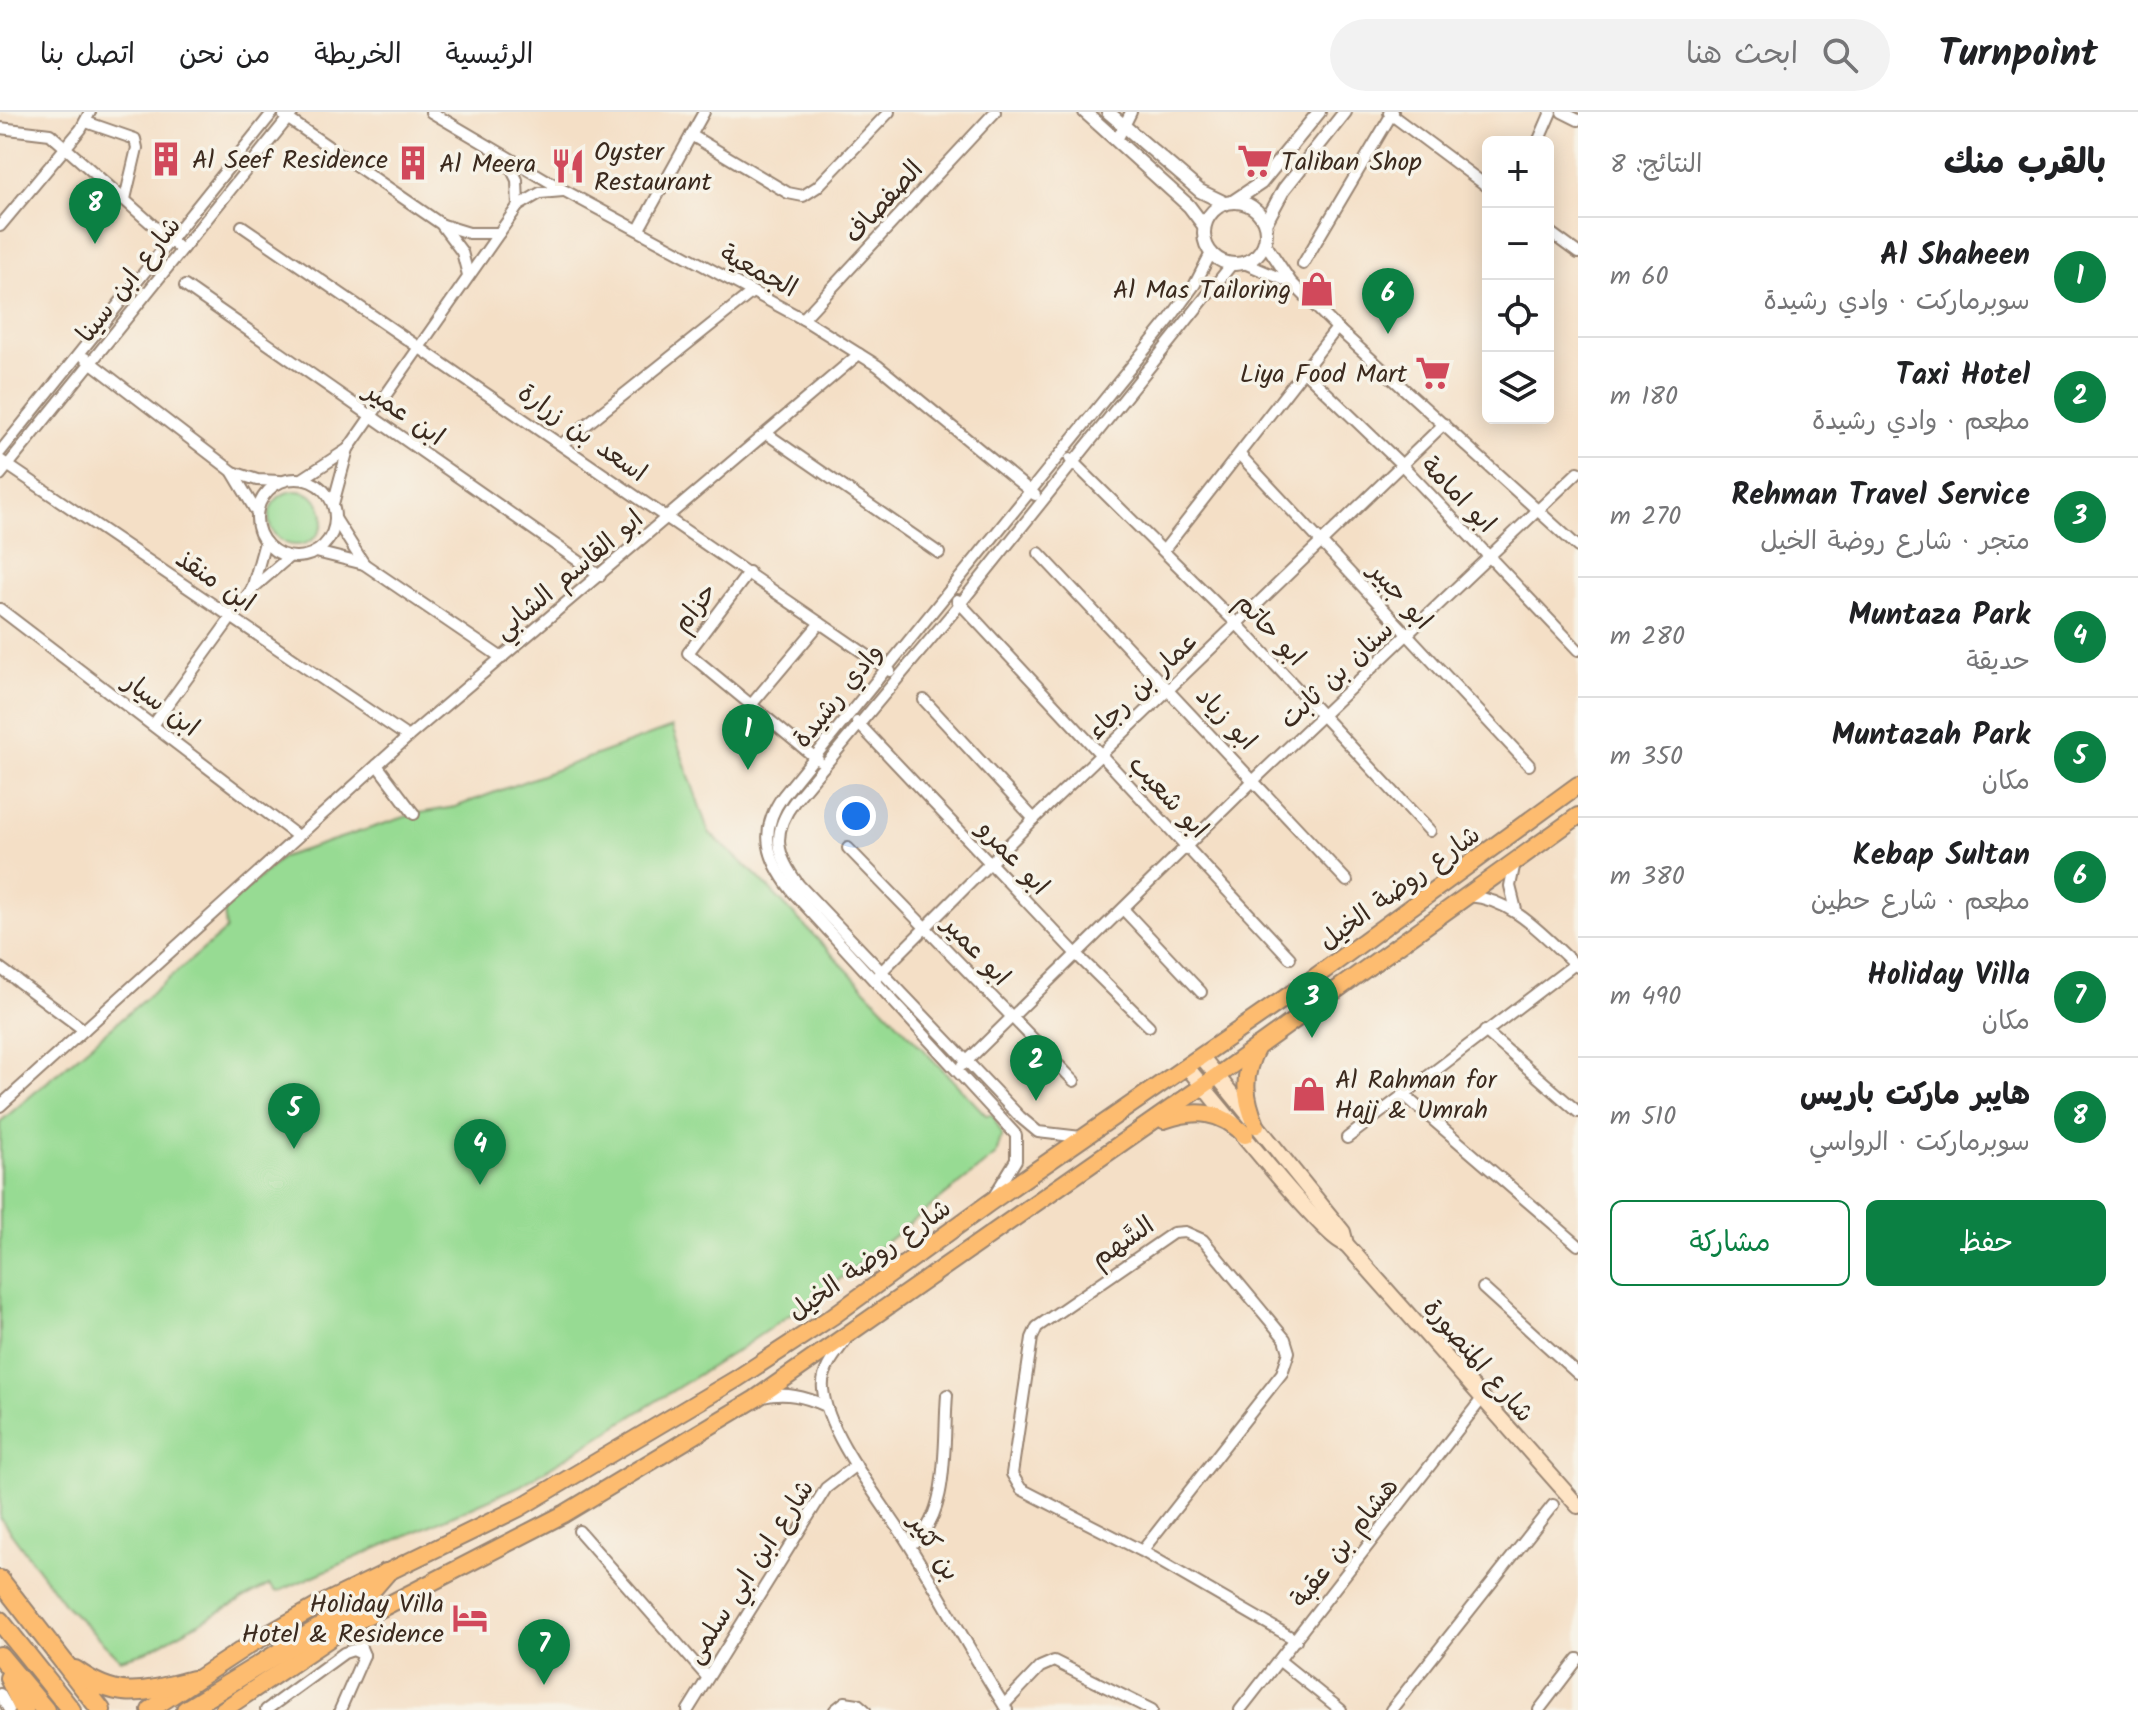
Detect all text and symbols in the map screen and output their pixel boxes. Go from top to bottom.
search box [1330,19,1890,91]
text: Turnpoint [1938,25,2098,85]
text: ابحث هنا [1686,31,1798,79]
text: اتصل بنا [40,33,135,78]
text: من نحن [179,33,270,78]
text: الخريطة [314,33,402,78]
text: الرئيسية [446,33,533,78]
icon: search [1818,33,1862,77]
place label: Oyster Restaurant [594,132,712,204]
map controls [1482,136,1554,424]
button: + [1482,136,1554,208]
text: بالقرب منك [1944,137,2106,191]
building icon: Al Seef Residence [147,140,185,178]
place label: Al Seef Residence [192,140,388,182]
supermarket icon: Taliban Shop [1236,142,1274,180]
place label: Taliban Shop [1281,142,1422,184]
building icon: Al Meera [394,144,432,182]
place label: Al Meera [439,144,536,186]
text: النتائج: 8 [1610,144,1702,186]
restaurant icon: Oyster Restaurant [549,147,587,185]
street label: الصفصاف [835,151,934,254]
pin: 8 [69,178,121,244]
street label: شارع ابن سينا [66,208,193,353]
button: − [1482,208,1554,280]
text: Al Shaheen [1880,232,2030,280]
street label: الجمعية [712,234,805,310]
text: 60 m [1610,256,1669,298]
text: 1 [2076,256,2084,298]
pin: 6 [1362,268,1414,334]
place label: Al Mas Tailoring [1113,270,1291,312]
shop icon: Al Mas Tailoring [1298,270,1336,308]
button: locate [1482,280,1554,352]
text: سوبرماركت · وادي رشيدة [1763,281,2030,323]
button: layers [1482,352,1554,424]
text: Taxi Hotel [1895,352,2030,400]
place label: Liya Food Mart [1240,354,1408,396]
supermarket icon: Liya Food Mart [1414,354,1452,392]
street label: ابن عمير [353,370,453,458]
street label: اسعد بن زرارة [508,373,655,494]
text: 180 m [1610,376,1678,418]
text: 2 [2072,376,2088,418]
text: مطعم · وادي رشيدة [1812,401,2030,443]
street label: ابو امامة [1410,447,1505,544]
text: Rehman Travel Service [1731,472,2030,520]
text: 270 m [1610,496,1681,538]
text: 3 [2073,496,2087,538]
street label: ابو القاسم الشابي [485,500,654,651]
text: متجر · شارع روضة الخيل [1760,521,2030,563]
street label: ابن منقذ [166,539,264,624]
street label: ابو جبير [1356,551,1442,640]
street label: حزام [663,574,729,642]
street label: ابو حاتم [1224,584,1315,677]
text: Muntaza Park [1849,592,2030,640]
street label: سنان بن ثابت [1270,611,1404,740]
text: 280 m [1610,616,1685,658]
text: 4 [2073,616,2087,658]
street label: عمار بن رجاء [1078,622,1209,751]
street label: وادي رشيدة [783,634,894,758]
text: حديقة [1966,641,2030,683]
street label: ابن سيار [112,662,208,748]
street label: ابو زياد [1185,678,1266,761]
pin: 1 [722,704,774,770]
text: Muntazah Park [1832,712,2030,760]
text: 350 m [1610,736,1683,778]
text: 5 [2073,736,2087,778]
street label: ابو شعيب [1117,746,1218,849]
text: مكان [1982,761,2030,803]
your location [836,796,876,836]
street label: ابو عمرو [965,809,1059,906]
street label: شارع روضة الخيل [1310,815,1490,962]
text: Kebap Sultan [1853,832,2030,880]
text: 380 m [1610,856,1685,898]
text: 6 [2073,856,2087,898]
text: مطعم · شارع حطين [1811,881,2030,923]
street label: ابو عمير [930,904,1020,997]
text: Holiday Villa [1867,952,2030,1000]
pin: 3 [1286,972,1338,1038]
text: 490 m [1610,976,1681,1018]
text: 7 [2074,976,2086,1018]
text: مكان [1982,1001,2030,1043]
pin: 2 [1010,1035,1062,1101]
place label: Al Rahman for Hajj & Umrah [1335,1060,1498,1132]
text: هايبر ماركت باريس [1800,1072,2030,1120]
shop icon: Al Rahman for Hajj & Umrah [1290,1075,1328,1113]
pin: 5 [268,1083,320,1149]
text: 510 m [1610,1096,1676,1138]
text: 8 [2072,1096,2088,1138]
pin: 4 [454,1119,506,1185]
text: سوبرماركت · الرواسي [1809,1122,2030,1164]
street label: شارع روضة الخيل [780,1188,961,1333]
button: مشاركة [1610,1200,1850,1286]
button: حفظ [1866,1200,2106,1286]
street label: السَّهم [1082,1206,1164,1280]
street label: شارع المنصورة [1411,1290,1544,1433]
street label: هشام بن عقبة [1281,1469,1410,1618]
street label: شارع ابن ابي سلمى [675,1471,826,1673]
street label: بن كثير [895,1505,970,1590]
place label: Holiday Villa Hotel & Residence [242,1584,444,1656]
hotel icon: Holiday Villa Hotel & Residence [451,1599,489,1637]
pin: 7 [518,1619,570,1685]

